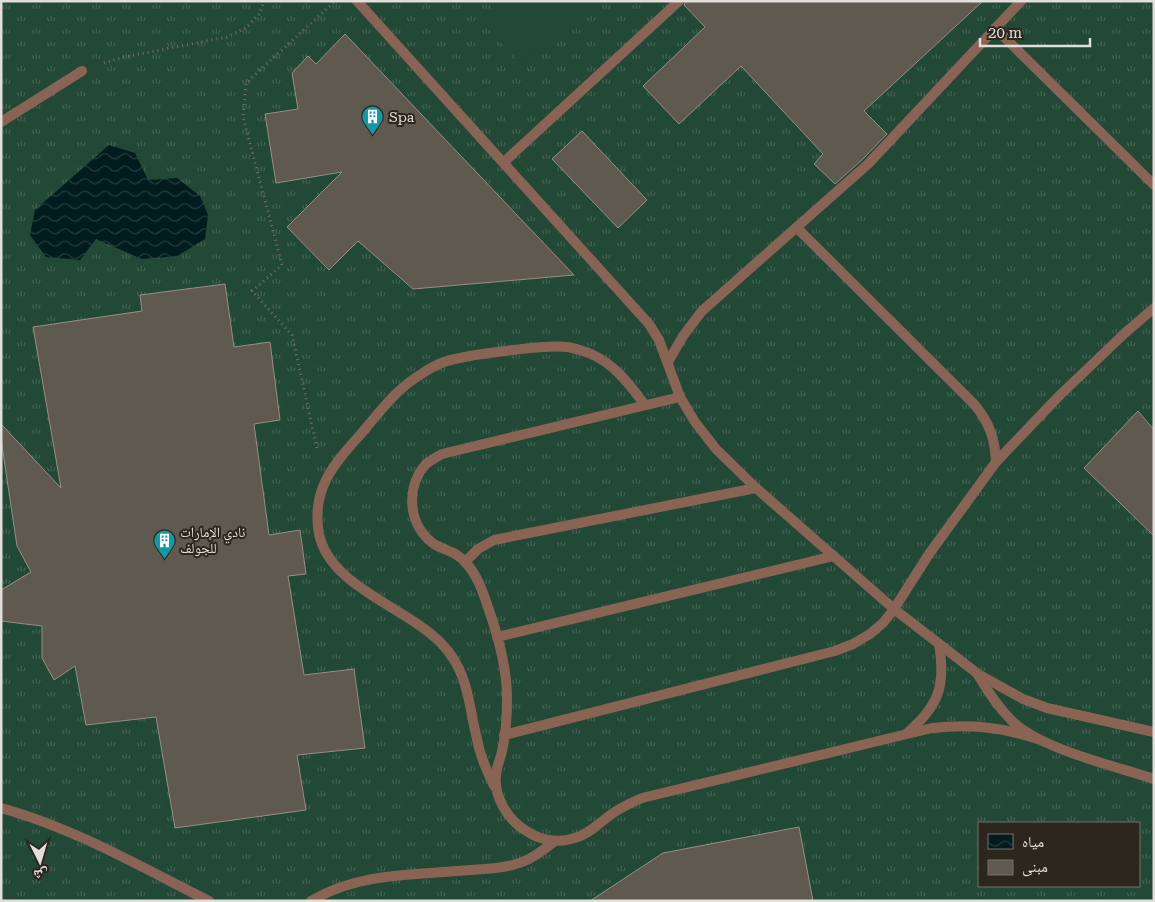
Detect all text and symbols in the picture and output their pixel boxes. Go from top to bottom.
scale bar [980,15,1090,47]
text: 20 m [988,24,1023,42]
building icon: Spa [361,105,385,136]
place label: Spa [389,109,415,125]
place label: نادي الإمارات للجولف [180,524,246,557]
building icon: نادي الإمارات للجولف [152,528,176,559]
legend [978,822,1140,887]
text: مياه [1022,833,1044,851]
north arrow [15,837,65,887]
text: مبنى [1022,858,1048,877]
text: ش [33,865,49,884]

